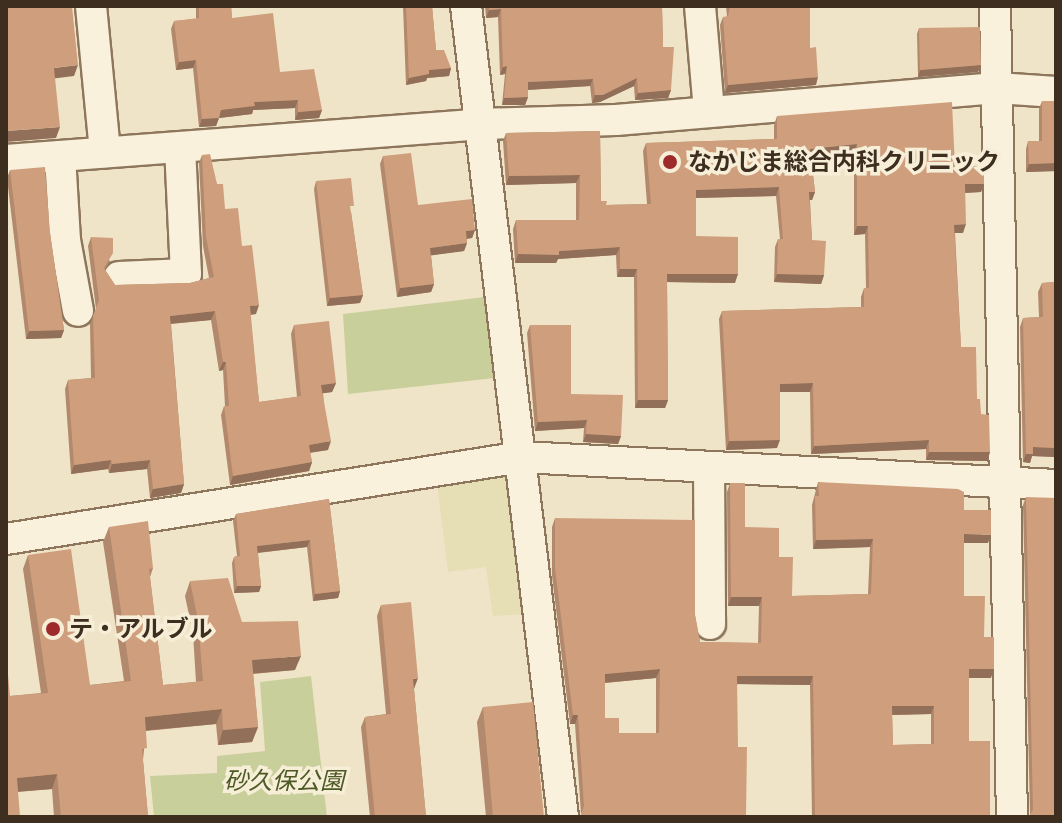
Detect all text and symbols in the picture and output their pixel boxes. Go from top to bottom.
place label: なかじま総合内科クリニック [688,148,1000,176]
marker: なかじま総合内科クリニック [659,151,681,173]
place label: テ・アルブル [69,615,213,643]
marker: テ・アルブル [44,620,62,638]
park label: 砂久保公園 [224,767,344,795]

